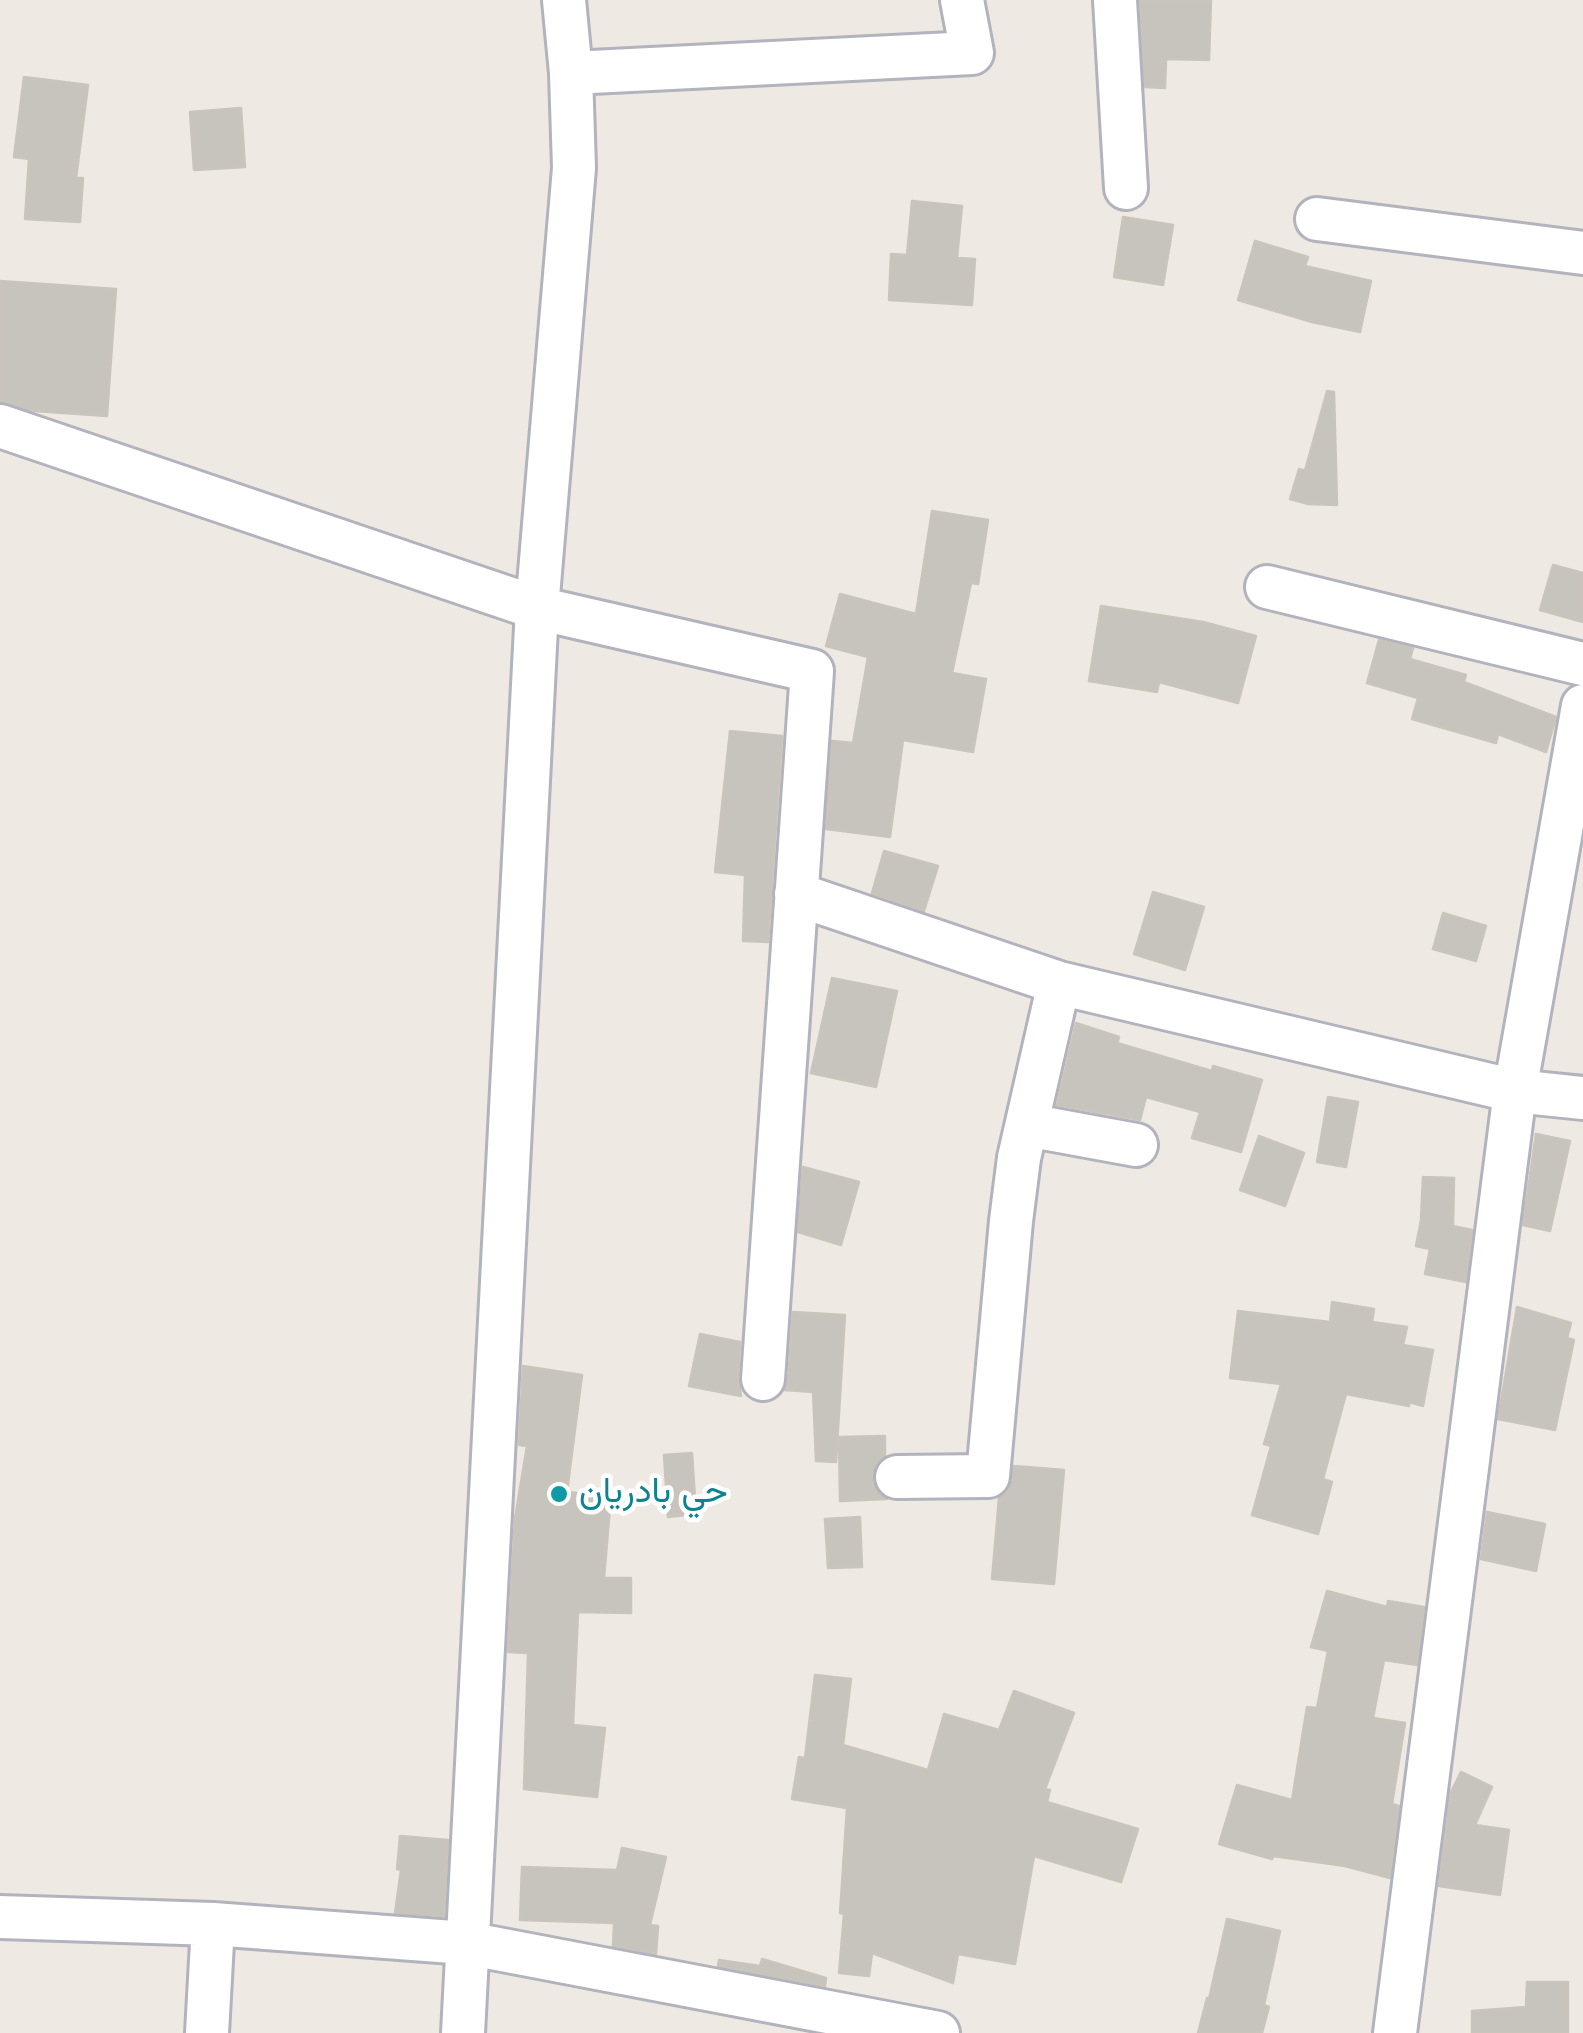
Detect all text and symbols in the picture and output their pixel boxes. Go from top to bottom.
place label: حي بادريان [579,1473,728,1515]
marker: حي بادريان [548,1483,570,1505]

